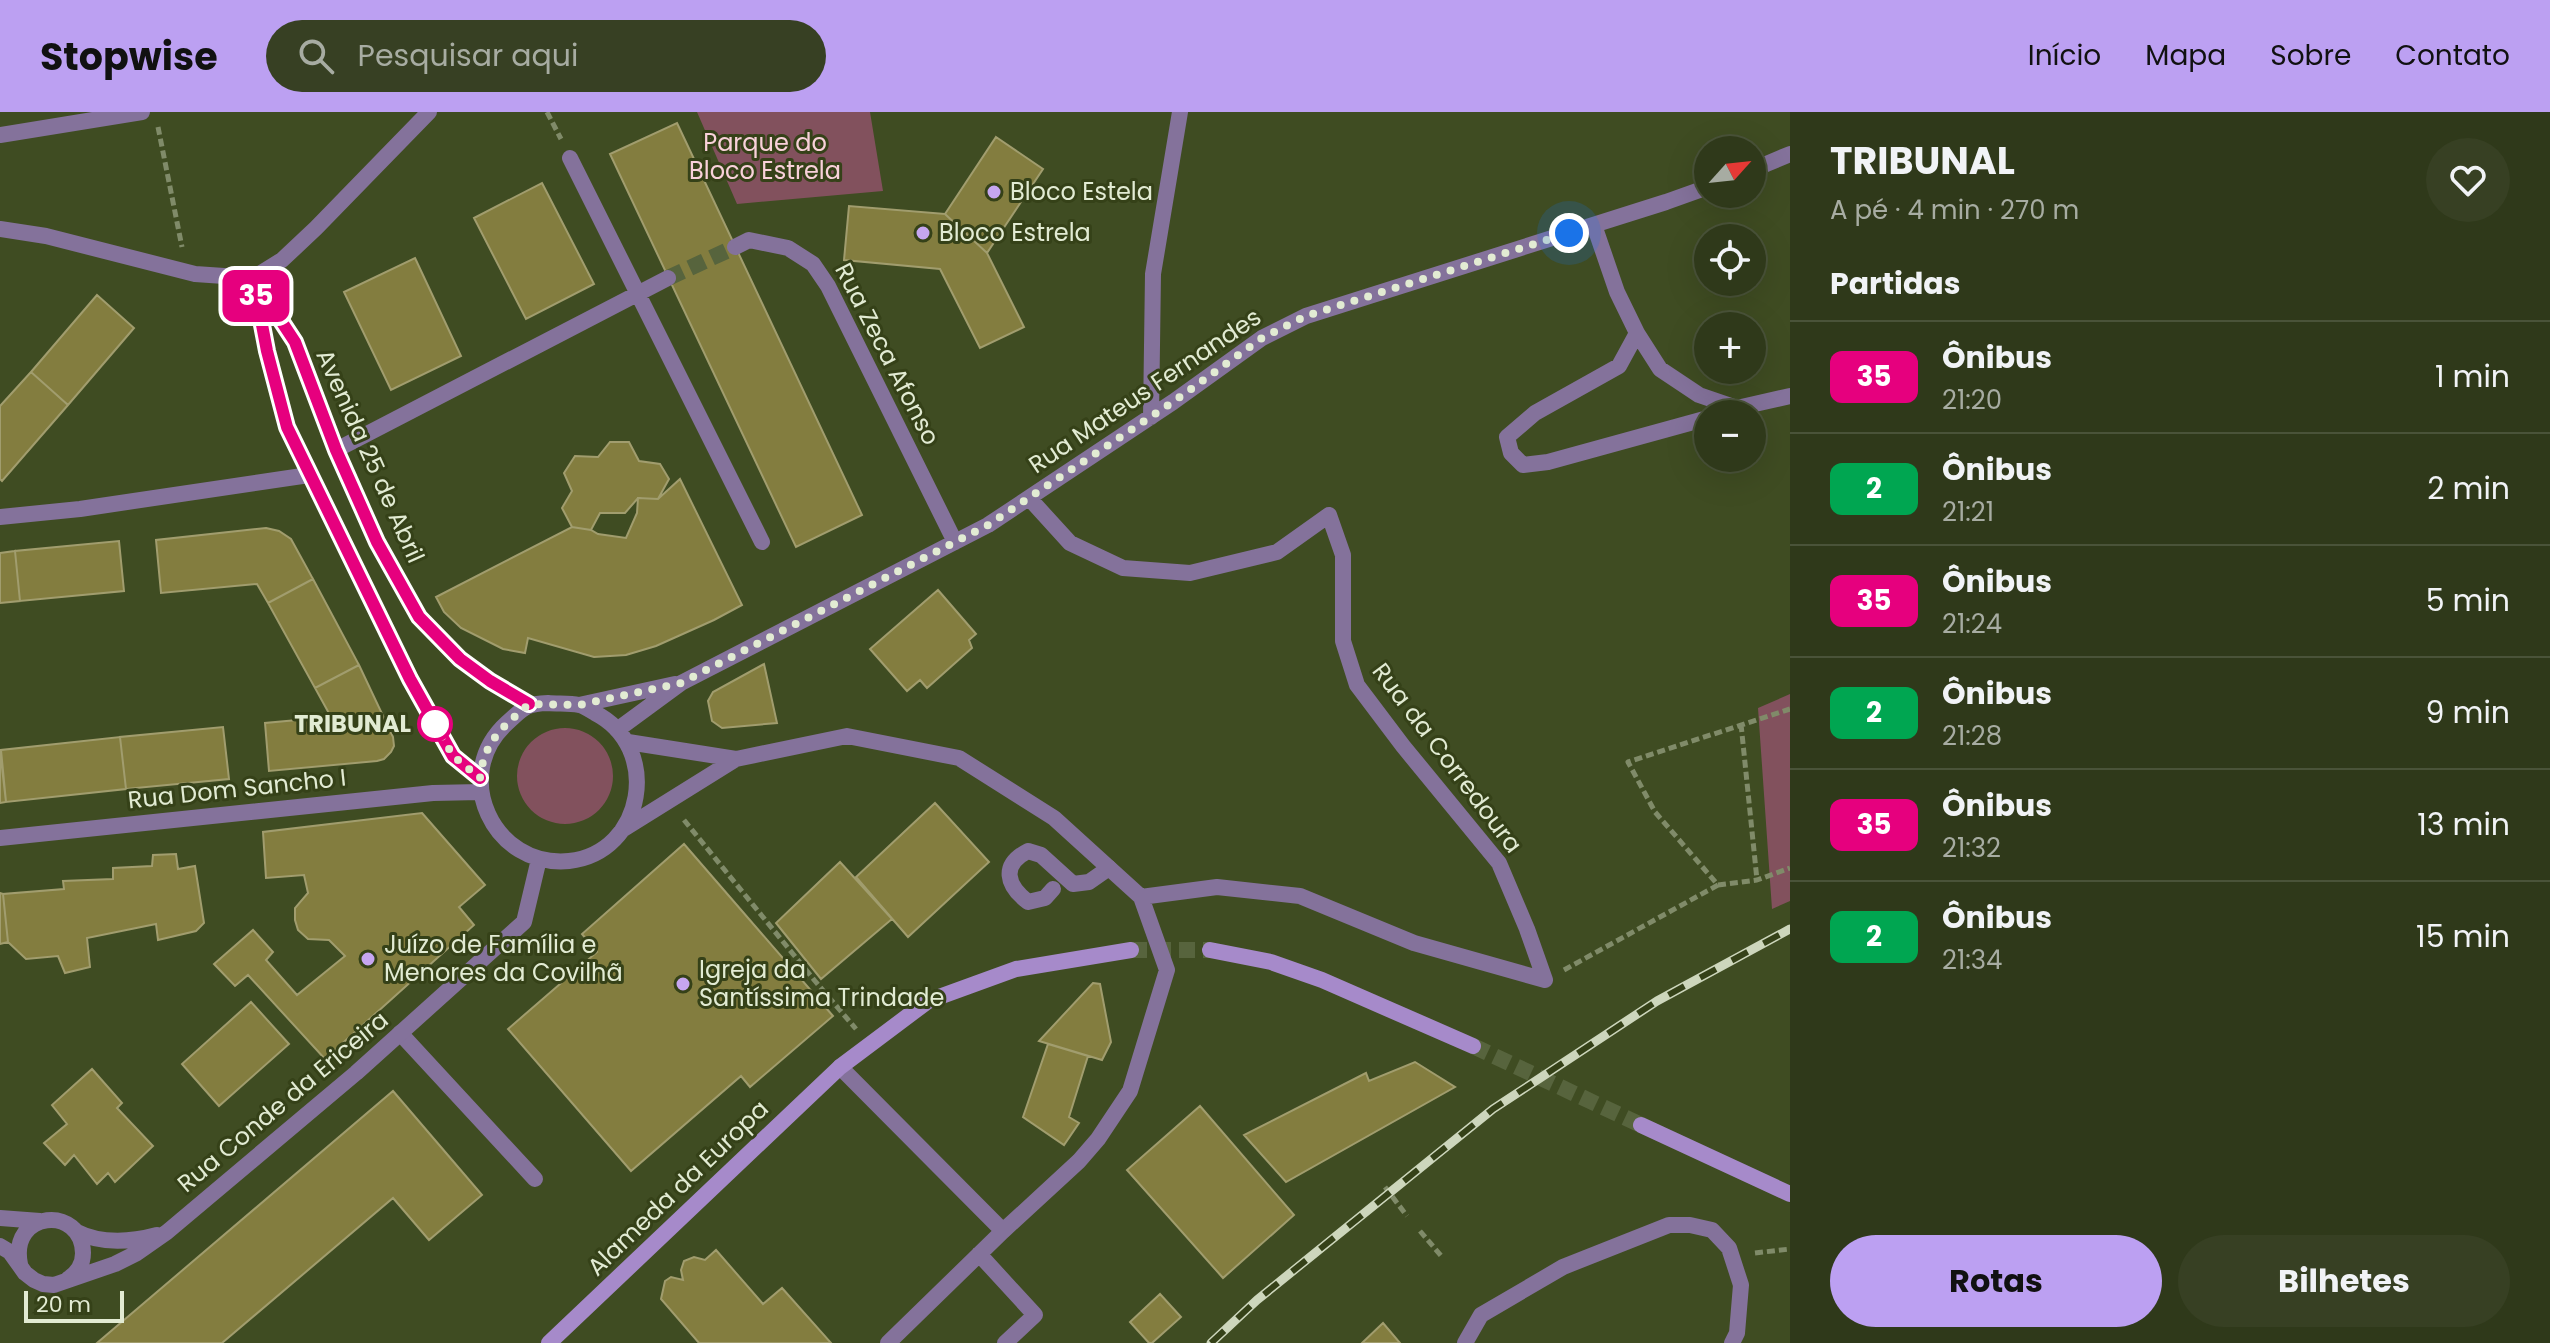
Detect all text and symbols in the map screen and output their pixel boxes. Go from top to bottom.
search box [266,20,826,92]
text: Stopwise [40,30,218,83]
icon: search [294,34,338,78]
text: Pesquisar aqui [358,34,578,77]
text: Início [2028,36,2101,75]
text: Mapa [2145,36,2226,75]
text: Sobre [2270,36,2351,75]
text: Contato [2395,36,2510,75]
park label: Parque do Bloco Estrela [689,126,841,187]
text: TRIBUNAL [1830,134,2015,187]
north arrow [1694,136,1766,208]
map controls [1694,136,1766,472]
button: heart [2426,138,2510,222]
place label: Bloco Estela [1010,175,1153,208]
marker: Bloco Estela [985,183,1003,201]
text: A pé · 4 min · 270 m [1830,192,2079,228]
your location [1549,213,1589,253]
place label: Bloco Estrela [939,216,1091,249]
marker: Bloco Estrela [914,224,932,242]
button: locate [1694,224,1766,296]
street label: Rua Zeca Afonso [827,257,948,451]
text: Partidas [1830,262,1960,305]
line badge: 35 [220,270,292,322]
text: 35 [238,276,274,315]
street label: Rua Mateus Fernandes [1022,300,1267,481]
button: + [1694,312,1766,384]
text: Ônibus [1942,336,2052,379]
street label: Avenida 25 de Abril [308,344,432,568]
text: 1 min [2435,355,2510,398]
text: 35 [1856,357,1892,396]
text: 21:20 [1942,382,2002,418]
button: − [1694,400,1766,472]
text: Ônibus [1942,448,2052,491]
text: 2 min [2427,467,2510,510]
text: 2 [1866,469,1882,508]
text: 21:21 [1942,494,1994,530]
text: Ônibus [1942,560,2052,603]
text: 5 min [2426,579,2510,622]
text: 35 [1856,581,1892,620]
text: 21:24 [1942,606,2002,642]
street label: Rua da Corredoura [1365,656,1530,860]
text: Ônibus [1942,672,2052,715]
text: 9 min [2426,691,2510,734]
text: 2 [1866,693,1882,732]
place label: TRIBUNAL [294,707,411,740]
marker: TRIBUNAL [418,707,452,741]
text: 21:28 [1942,718,2002,754]
street label: Rua Dom Sancho I [126,761,348,816]
text: Ônibus [1942,784,2052,827]
text: 13 min [2417,803,2510,846]
text: 35 [1856,805,1892,844]
text: 21:32 [1942,830,2001,866]
text: Ônibus [1942,896,2052,939]
text: 15 min [2416,915,2510,958]
text: 2 [1866,917,1882,956]
place label: Juízo de Família e Menores da Covilhã [384,928,623,989]
text: 21:34 [1942,942,2002,978]
marker: Juízo de Família e Menores da Covilhã [359,950,377,968]
place label: Igreja da Santíssima Trindade [699,953,944,1014]
marker: Igreja da Santíssima Trindade [674,975,692,993]
street label: Rua Conde da Ericeira [170,1004,395,1200]
street label: Alameda da Europa [580,1092,775,1283]
button: Rotas [1830,1235,2162,1327]
button: Bilhetes [2178,1235,2510,1327]
scale bar [24,1287,124,1323]
text: 20 m [36,1289,91,1320]

